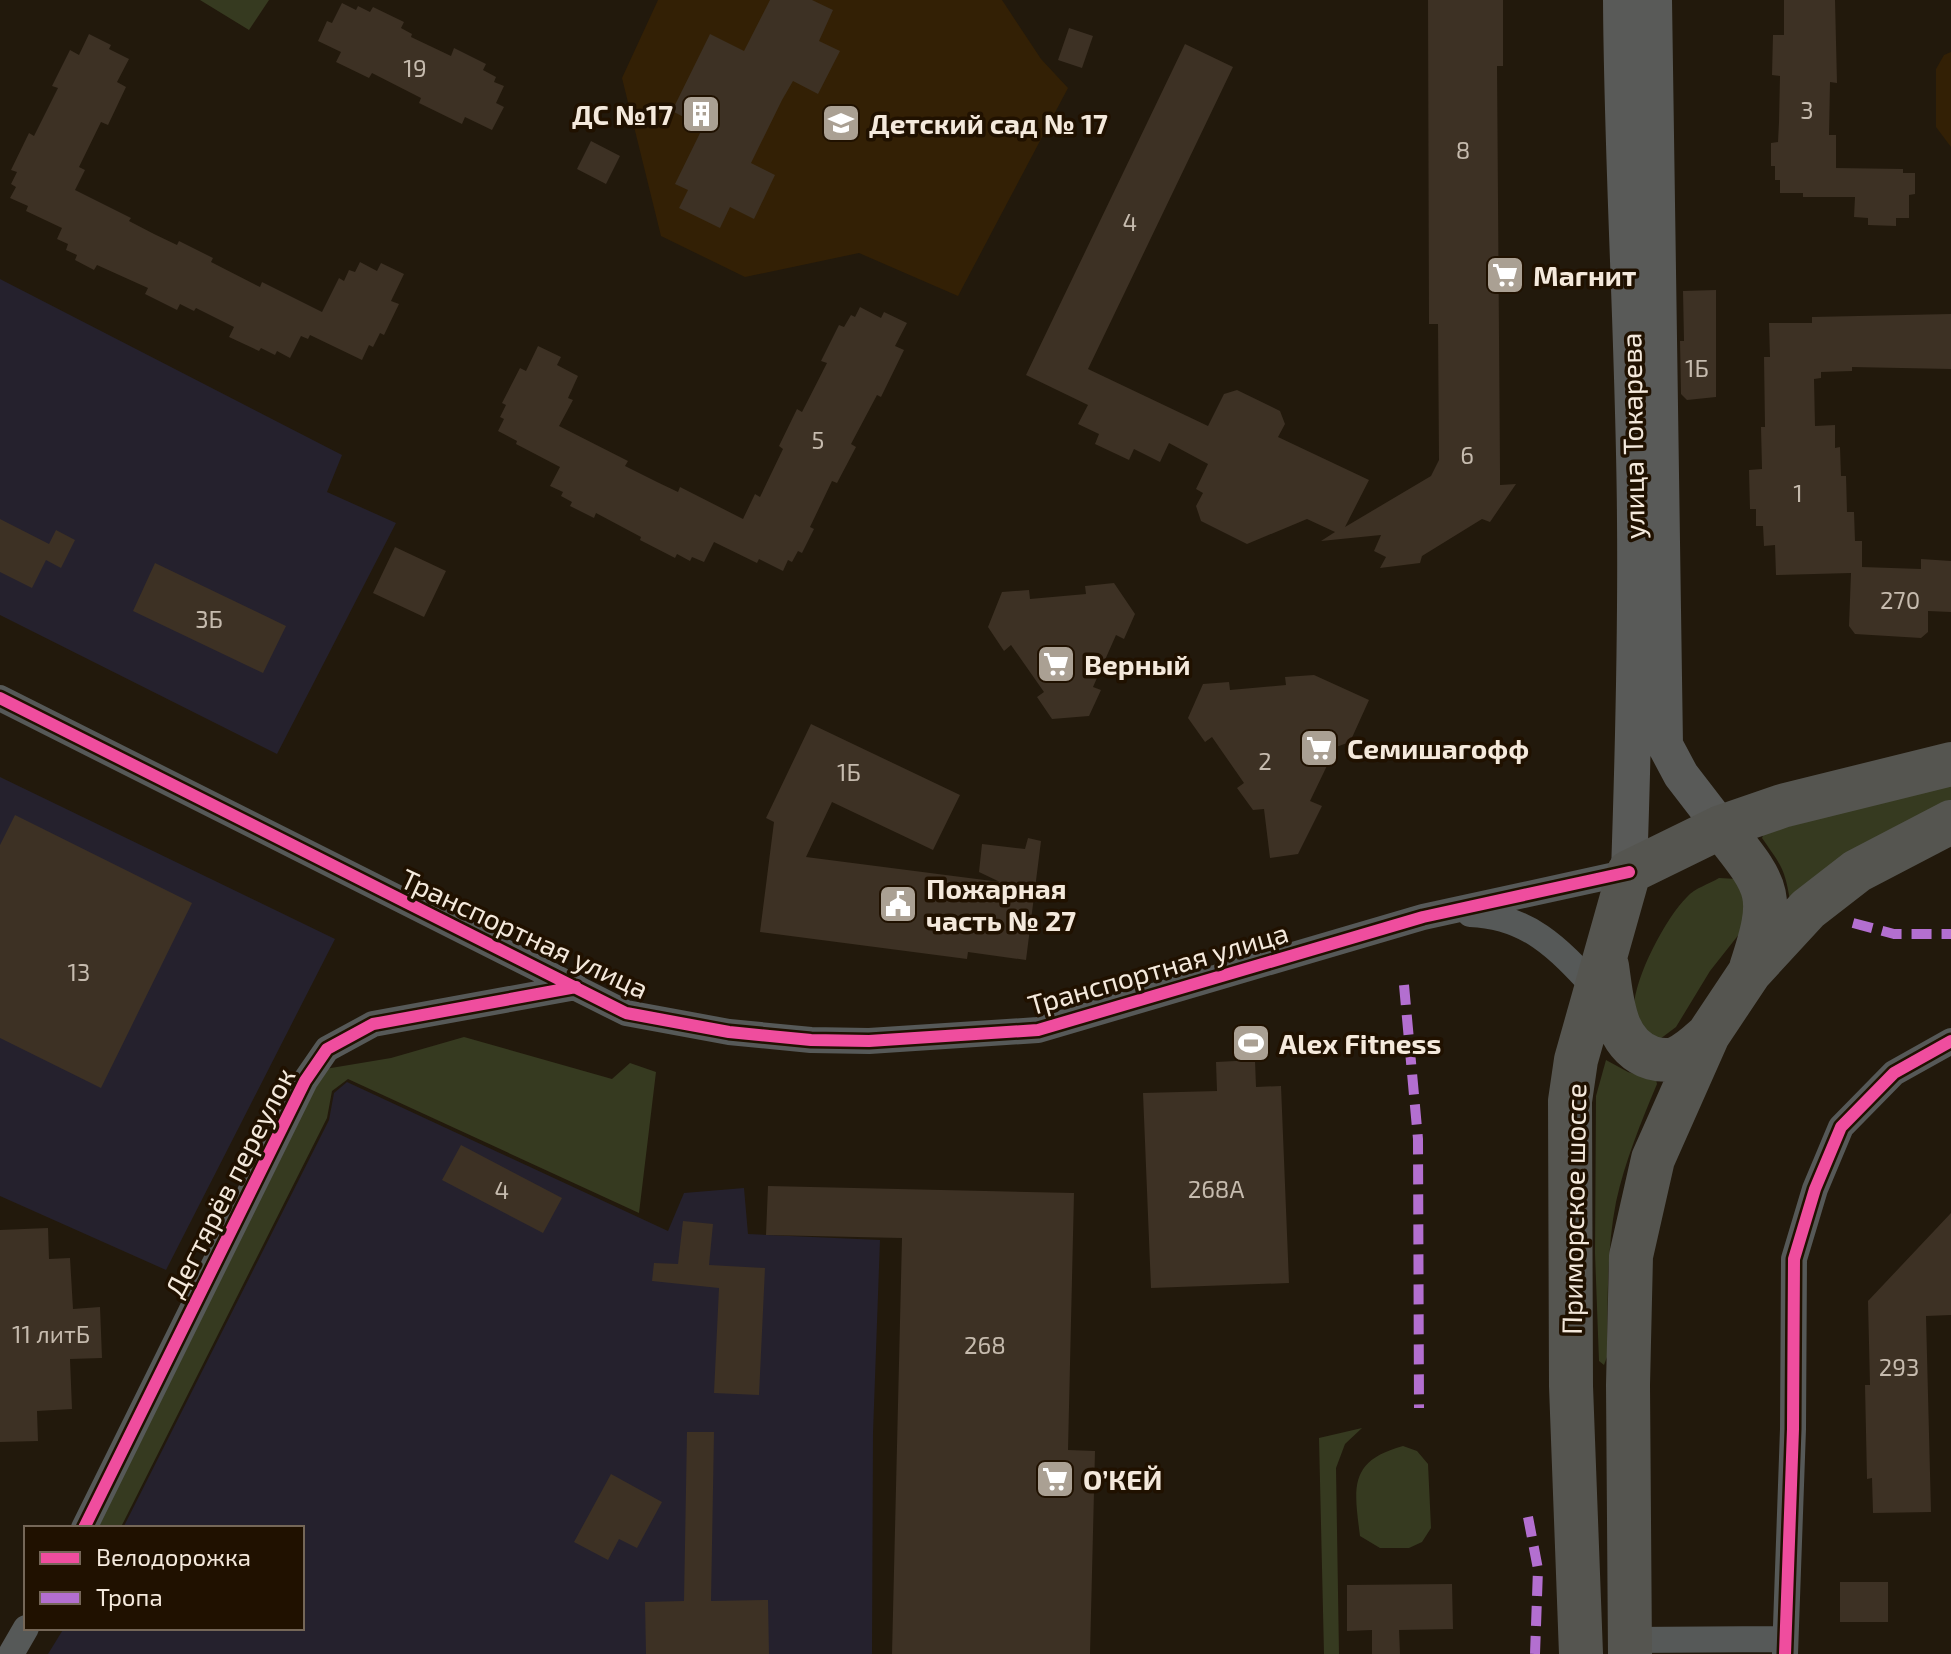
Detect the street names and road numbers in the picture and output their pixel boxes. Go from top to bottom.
street label: улица Токарева [1613,332,1651,540]
street label: Транспортная улица [396,861,654,1005]
street label: Транспортная улица [1024,915,1292,1021]
street label: Дегтярёв переулок [156,1062,302,1302]
street label: Приморское шоссе [1554,1083,1592,1335]

